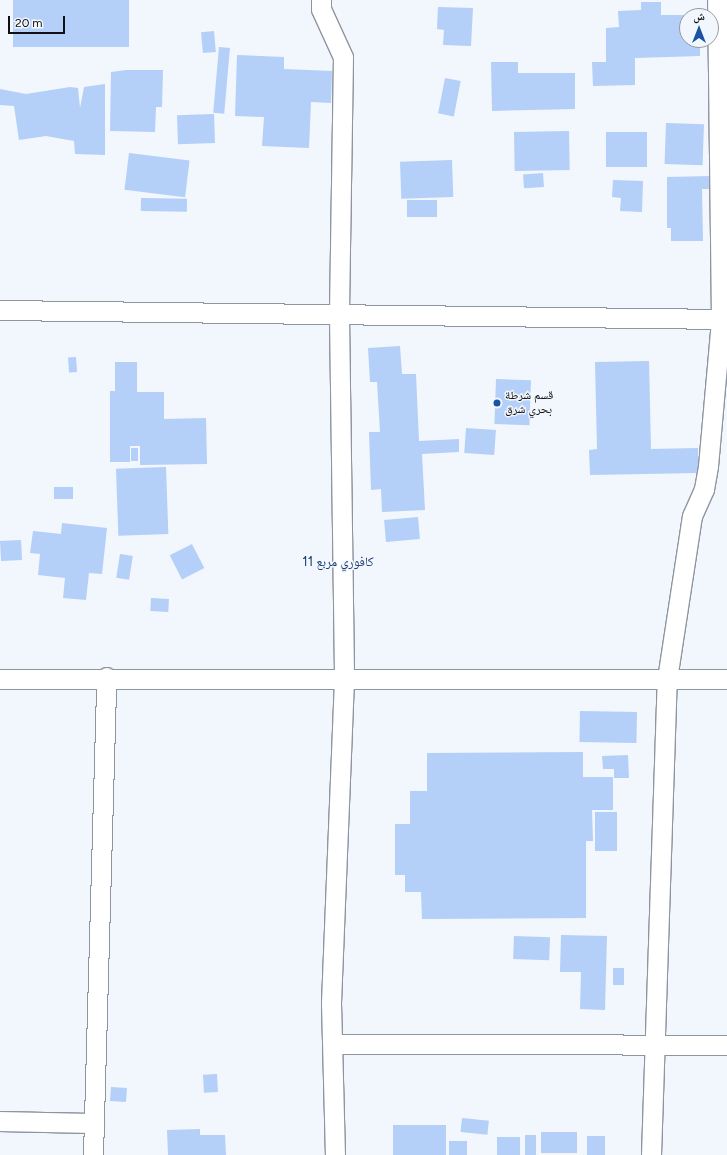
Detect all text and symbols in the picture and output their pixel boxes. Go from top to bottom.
scale bar [10,8,67,34]
north arrow [679,8,719,48]
text: ش [693,10,705,23]
text: 20 m [15,16,43,30]
place label: قسم شرطة بحري شرق [505,389,553,417]
marker: قسم شرطة بحري شرق [492,398,502,408]
district label: كافوري مربع 11 [302,554,374,570]

